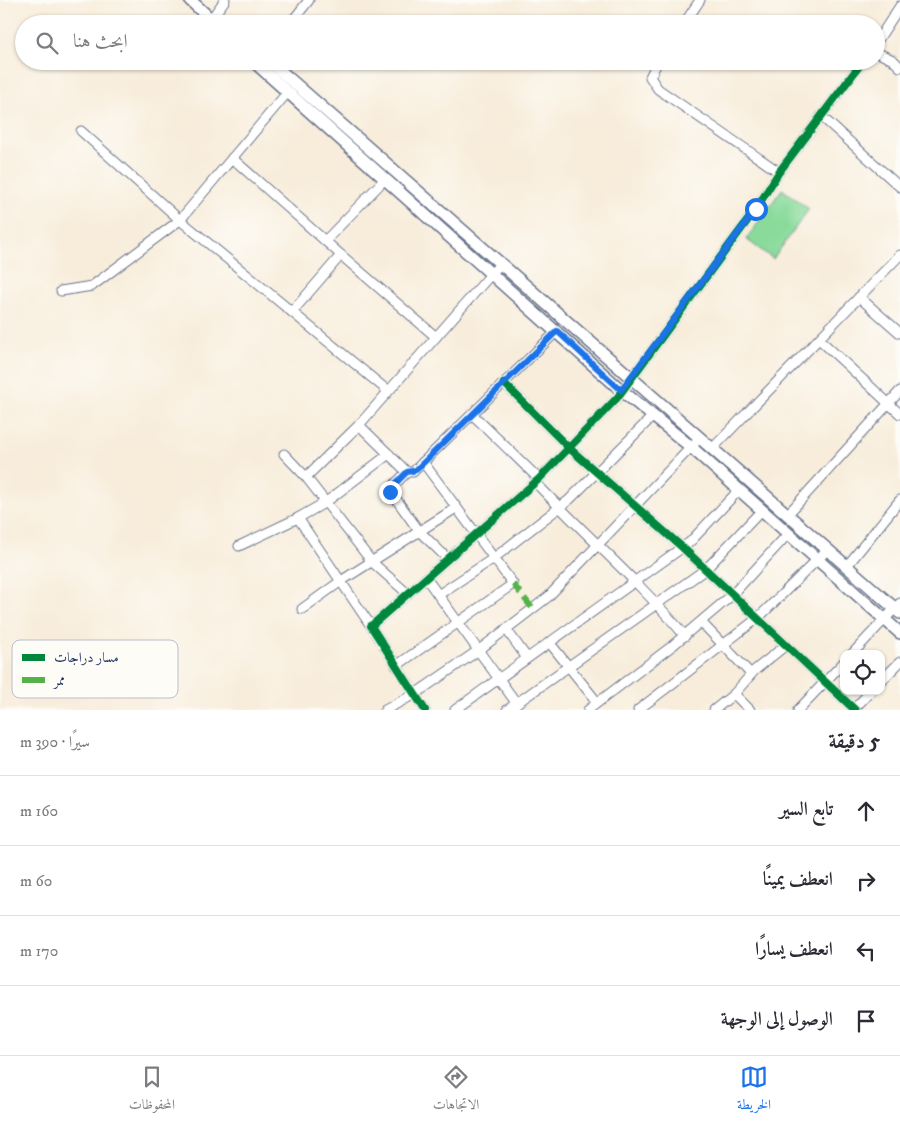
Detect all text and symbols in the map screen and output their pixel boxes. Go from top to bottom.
search box [15,15,885,70]
icon: search [33,29,61,57]
text: ابحث هنا [73,30,128,53]
route start [745,198,768,221]
route end [379,481,402,504]
legend [12,640,178,698]
text: مسار دراجات [54,649,119,667]
map controls [840,650,885,695]
button: locate [840,650,885,695]
text: ممر [52,672,65,690]
text: 5 دقيقة [828,729,880,755]
text: سيرًا · 390 m [20,732,90,752]
icon: ahead [852,797,880,825]
text: تابع السير [779,798,833,821]
text: 160 m [20,801,58,821]
icon: right [852,867,880,895]
text: انعطف يمينًا [763,868,833,891]
text: 60 m [20,871,52,891]
icon: left [852,937,880,965]
text: انعطف يسارًا [755,938,833,961]
text: 170 m [20,941,58,961]
icon: arrive [852,1007,880,1035]
text: الوصول إلى الوجهة [721,1008,833,1031]
tab: المحفوظات [129,1063,175,1118]
tab: الاتجاهات [433,1063,479,1118]
tab: الخريطة [737,1063,771,1118]

